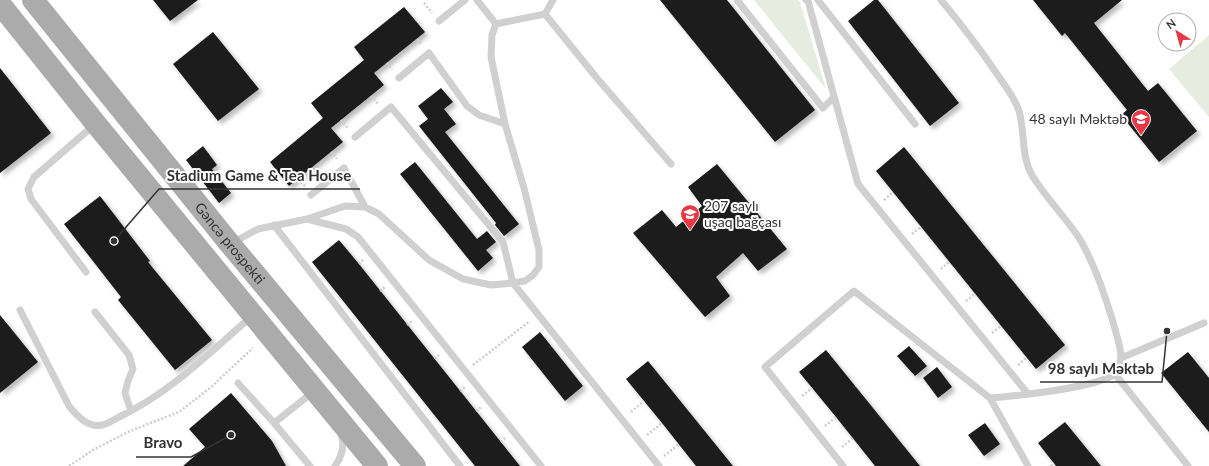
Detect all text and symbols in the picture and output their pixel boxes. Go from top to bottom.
north arrow [1157,12,1197,52]
text: N [1163,16,1178,31]
school or university icon: 48 saylı Məktəb [1130,108,1152,136]
place label: 48 saylı Məktəb [1029,110,1127,127]
callout: Stadium Game & Tea House [159,162,360,189]
text: Stadium Game & Tea House [167,166,351,184]
place label: 207 saylı uşaq bağçası [704,197,781,230]
street label: Gəncə prospekti [192,199,269,287]
school or university icon: 207 saylı uşaq bağçası [679,203,701,231]
callout: 98 saylı Məktəb [1040,355,1162,382]
text: 98 saylı Məktəb [1048,359,1154,377]
callout: Bravo [136,430,191,457]
text: Bravo [144,433,183,451]

